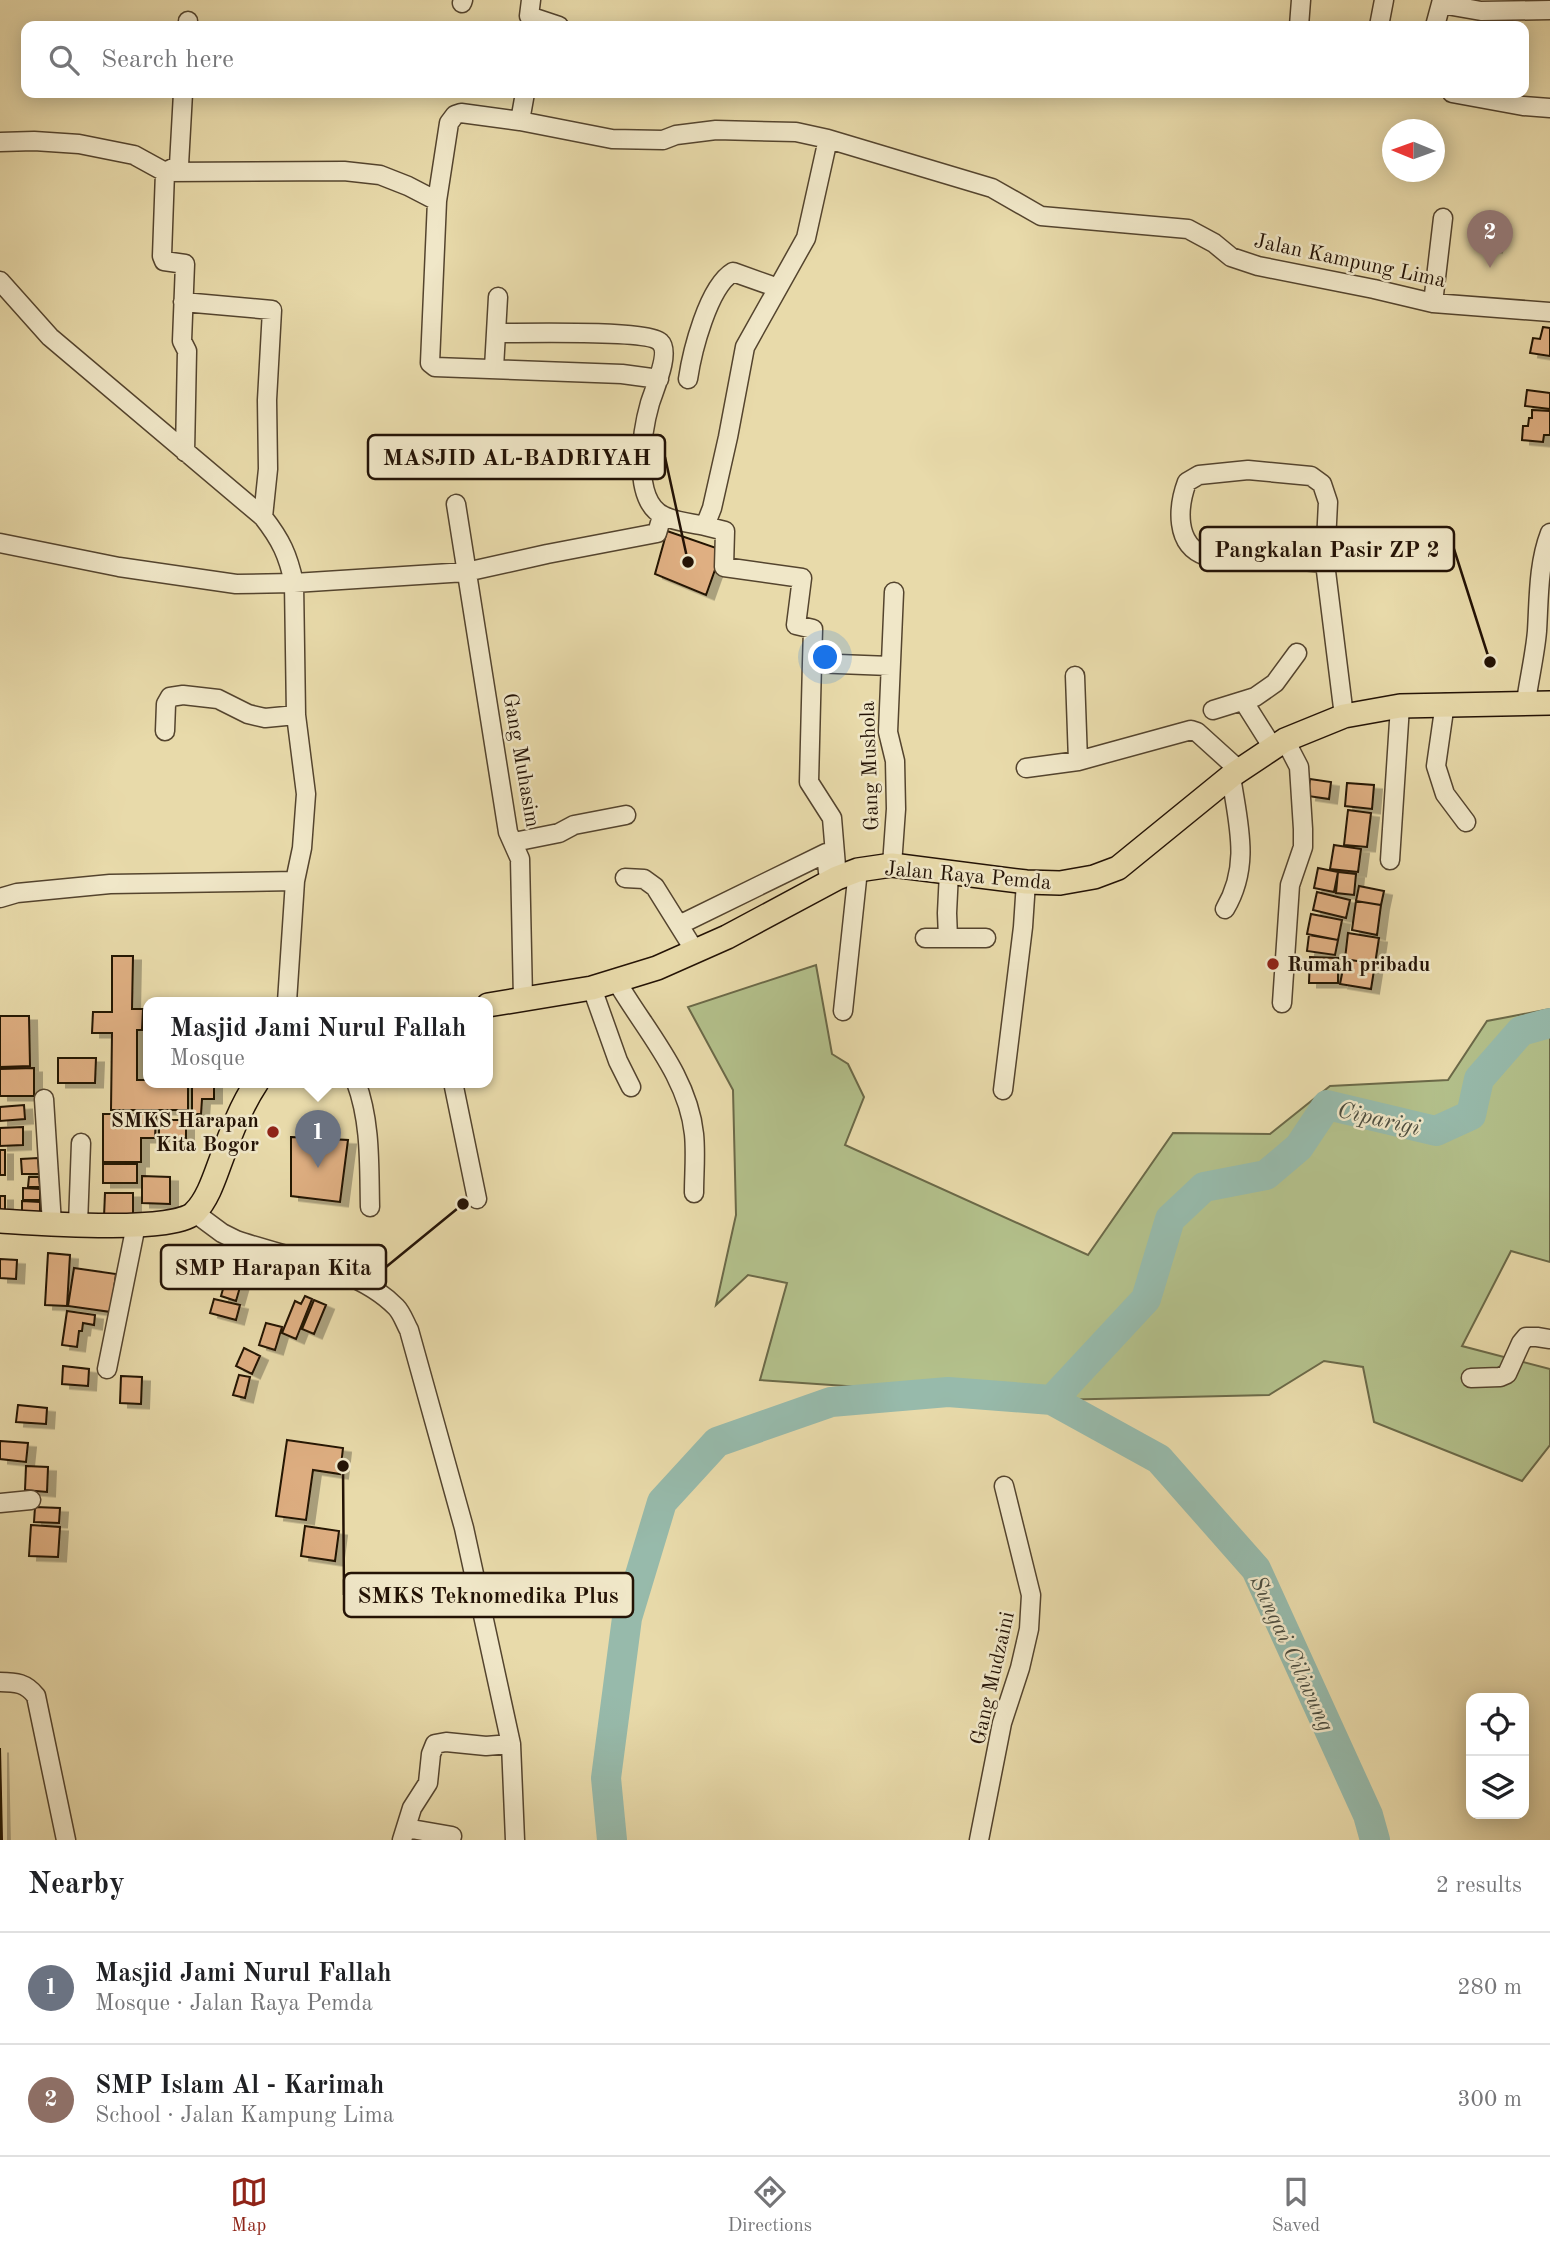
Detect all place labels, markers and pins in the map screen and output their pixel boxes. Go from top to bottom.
pin: 2 [1467,210,1513,268]
callout: MASJID AL-BADRIYAH [368,435,665,479]
callout: Pangkalan Pasir ZP 2 [1200,527,1454,571]
place label: Rumah pribadu [1287,955,1430,976]
marker: Rumah pribadu [1265,956,1281,972]
pin: 1 [295,1110,341,1168]
place label: SMKS Harapan Kita Bogor [111,1111,259,1156]
marker: SMKS Harapan Kita Bogor [265,1124,281,1140]
callout: SMP Harapan Kita [161,1245,386,1289]
callout: SMKS Teknomedika Plus [344,1573,633,1617]

